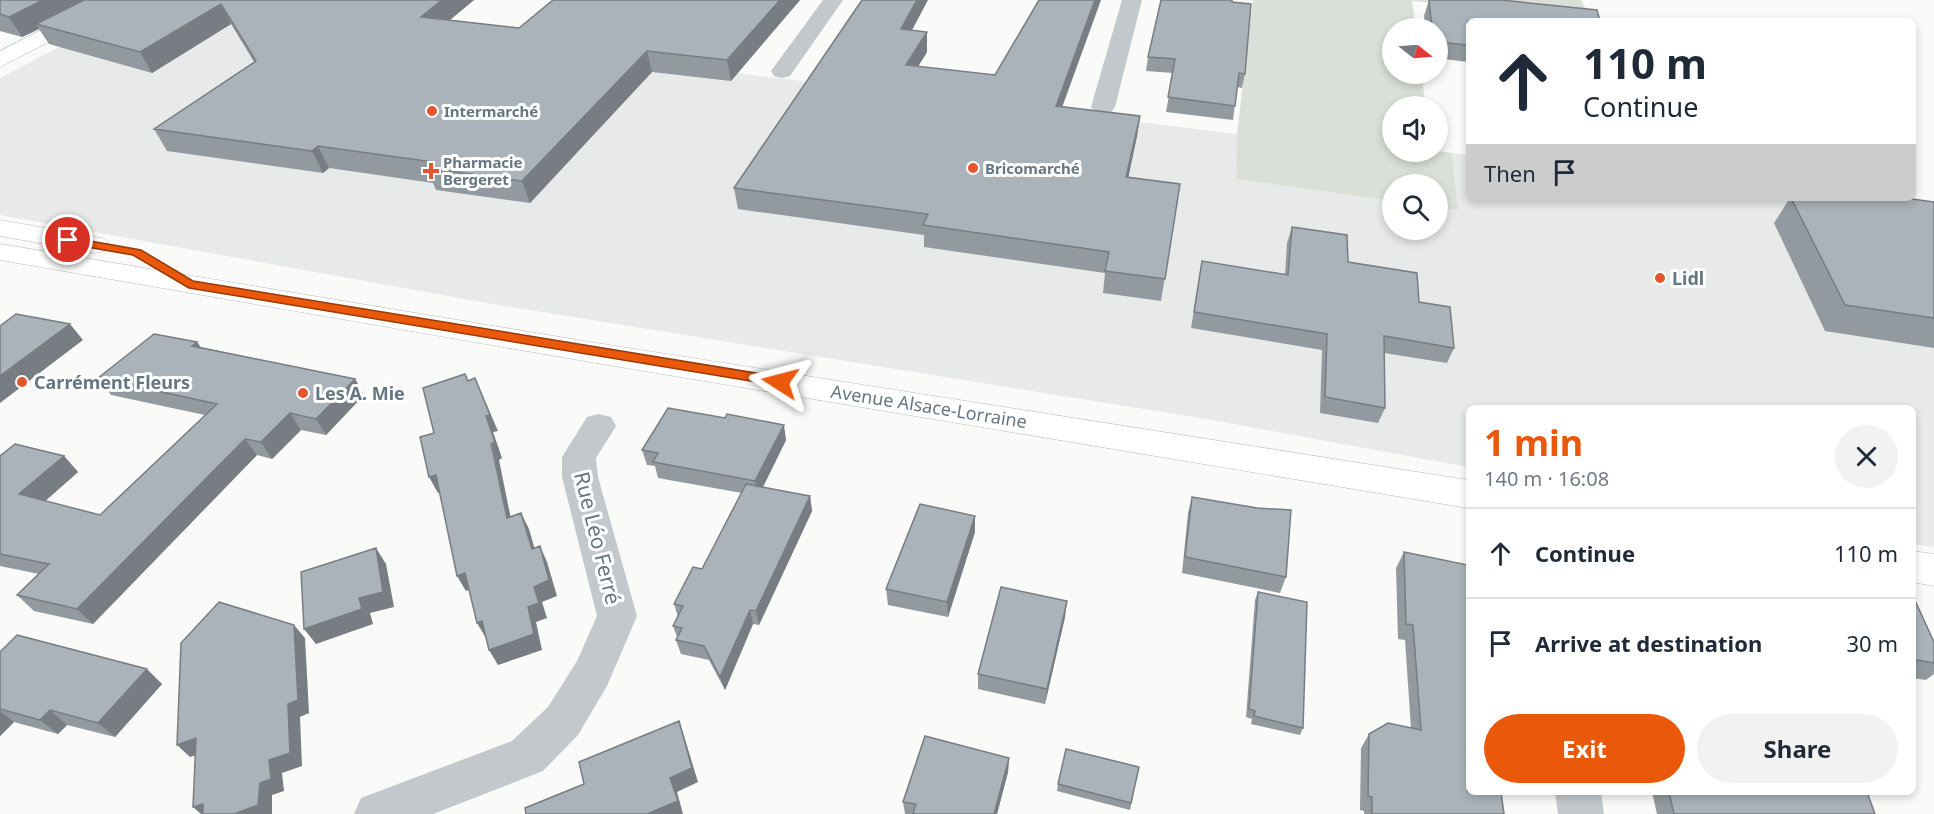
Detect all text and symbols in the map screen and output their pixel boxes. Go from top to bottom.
north arrow [1382,18,1448,84]
map controls [1382,18,1448,240]
text: 110 m [1583,34,1707,91]
icon: ahead [1484,42,1562,120]
text: Continue [1583,88,1698,125]
button: sound [1382,96,1448,162]
place label: Intermarché [444,101,538,121]
marker: Intermarché [425,104,439,118]
place label: Pharmacie Bergeret [443,152,523,189]
icon: arrive [1548,156,1581,189]
place label: Bricomarché [985,158,1080,178]
text: Then [1484,158,1536,188]
marker: Bricomarché [966,161,980,175]
marker: Pharmacie Bergeret [424,164,438,178]
button: search [1382,174,1448,240]
pin [42,214,93,265]
icon: arrive [51,223,84,256]
place label: Lidl [1672,266,1704,290]
marker: Lidl [1653,271,1667,285]
position arrow [748,350,812,414]
place label: Carrément Fleurs [34,370,190,394]
marker: Carrément Fleurs [15,375,29,389]
street label: Avenue Alsace-Lorraine [829,379,1029,433]
place label: Les A. Mie [315,381,405,405]
marker: Les A. Mie [296,386,310,400]
text: 1 min [1484,418,1583,467]
button: close [1835,425,1898,488]
text: 140 m · 16:08 [1484,465,1609,492]
street label: Rue Léo Ferré [568,469,628,607]
icon: ahead [1484,537,1517,570]
text: Continue [1535,538,1635,568]
text: 110 m [1834,538,1898,568]
icon: arrive [1484,627,1517,660]
text: Arrive at destination [1535,628,1762,658]
text: 30 m [1847,628,1898,658]
button: Exit [1484,714,1685,783]
button: Share [1697,714,1898,783]

